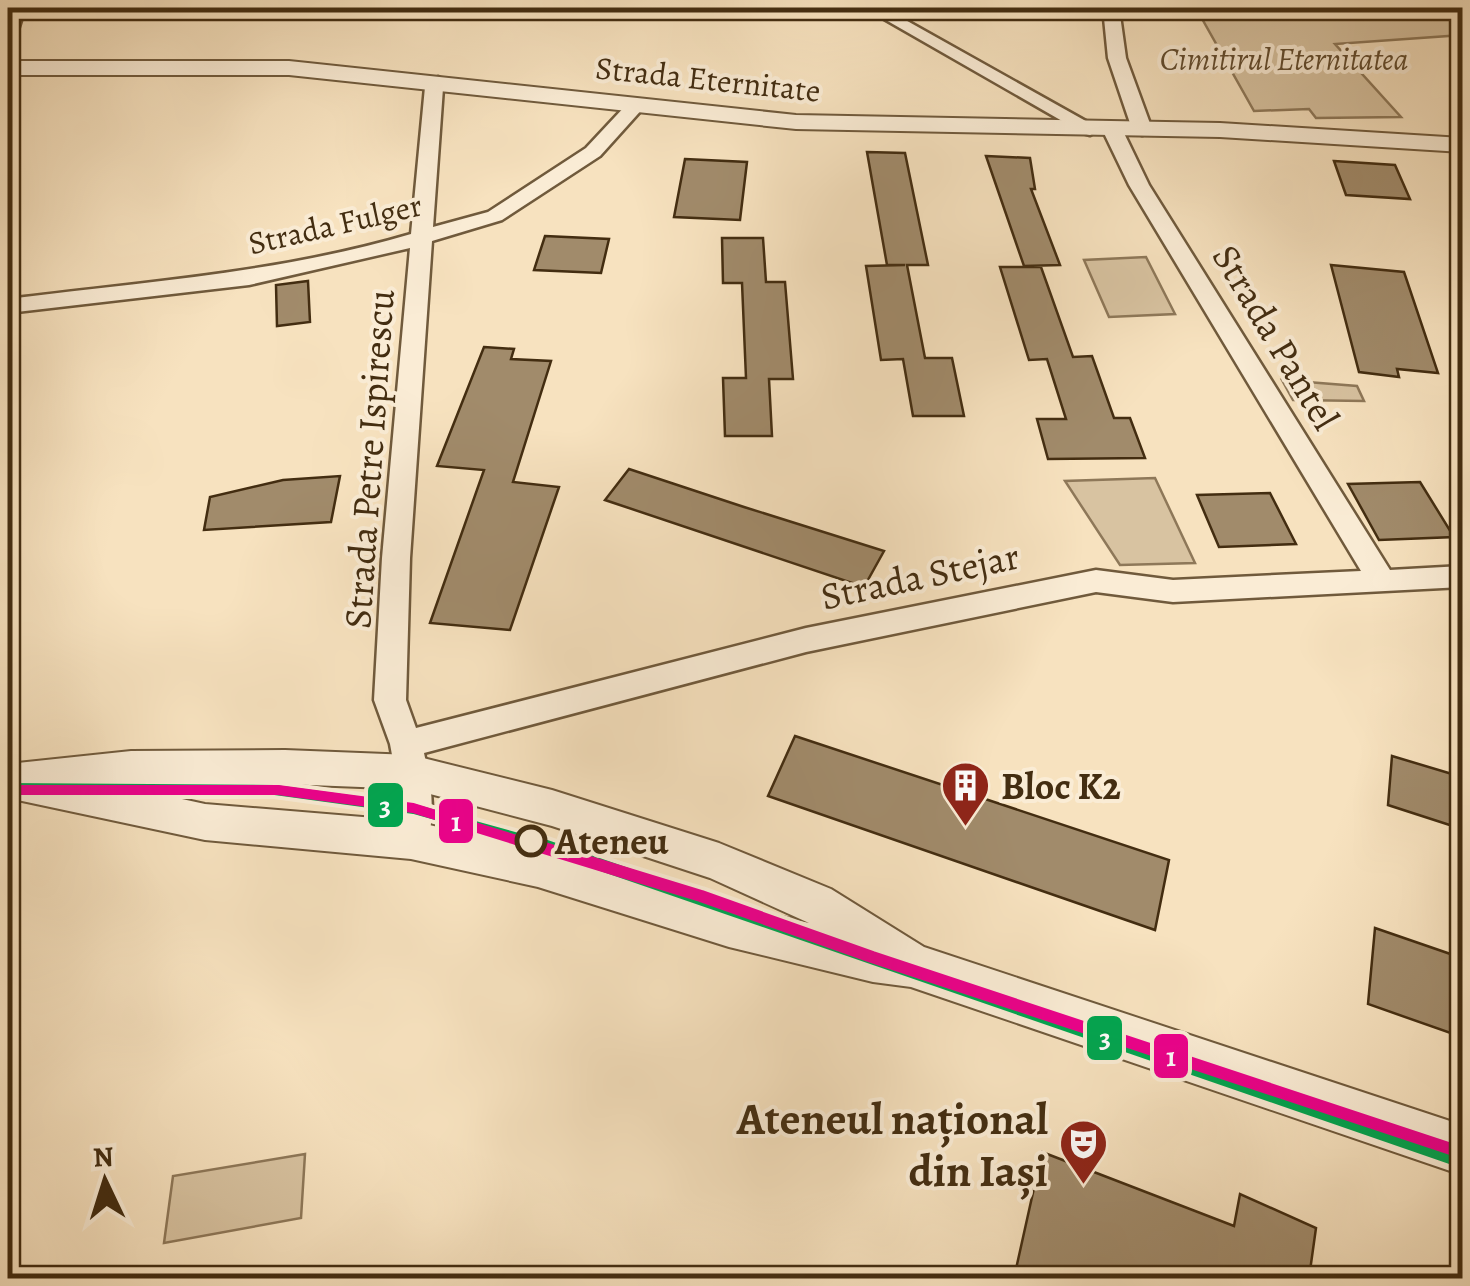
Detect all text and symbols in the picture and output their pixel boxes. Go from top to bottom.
park label: Cimitirul Eternitatea [1160,37,1408,81]
street label: Strada Eternitate [593,45,823,113]
street label: Strada Fulger [244,183,426,265]
street label: Strada Pantel [1200,235,1352,439]
street label: Strada Petre Ispirescu [331,287,407,630]
street label: Strada Stejar [816,530,1024,622]
building icon: Bloc K2 [940,760,992,828]
place label: Bloc K2 [1001,760,1121,812]
line badge: 3 [366,781,405,829]
text: 3 [379,787,391,825]
line badge: 1 [437,797,475,845]
text: 1 [451,803,461,841]
place label: Ateneu [554,815,669,867]
marker: Ateneu [516,826,546,856]
line badge: 3 [1085,1014,1124,1062]
text: 3 [1099,1019,1111,1057]
line badge: 1 [1152,1032,1190,1080]
text: 1 [1166,1038,1176,1076]
place label: Ateneul național din Iași [736,1088,1048,1202]
theatre icon: Ateneul național din Iași [1057,1118,1109,1186]
north arrow [55,1131,155,1231]
text: N [92,1137,115,1177]

